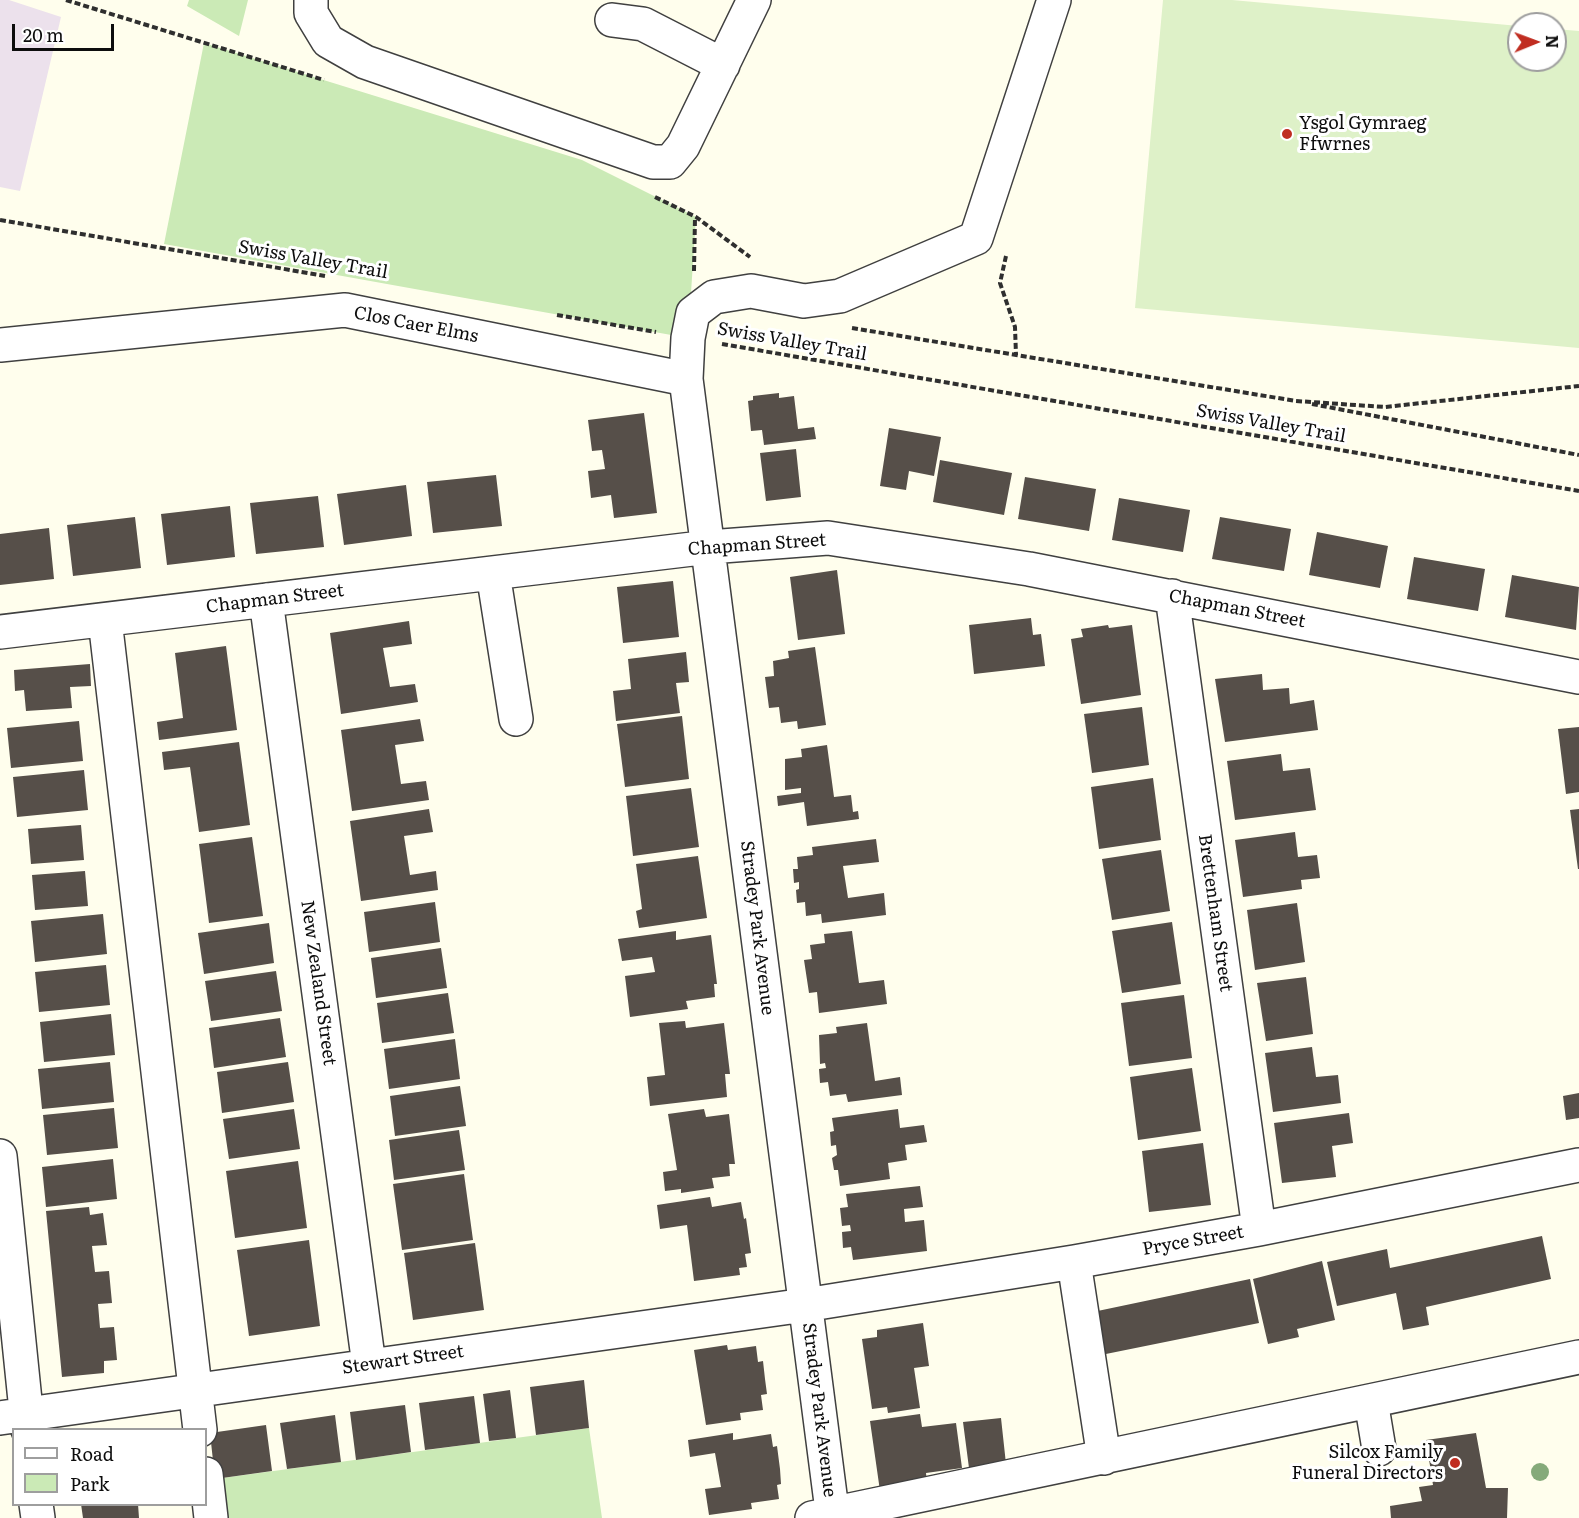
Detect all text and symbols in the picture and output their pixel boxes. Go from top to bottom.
scale bar [15,12,117,50]
north arrow [1507,12,1567,72]
text: 20 m [23,21,64,48]
text: N [1541,35,1565,49]
place label: Ysgol Gymraeg Ffwrnes [1299,113,1427,156]
marker: Ysgol Gymraeg Ffwrnes [1280,127,1294,141]
street label: Swiss Valley Trail [236,236,390,284]
street label: Clos Caer Elms [352,302,480,348]
street label: Swiss Valley Trail [715,318,869,366]
street label: Swiss Valley Trail [1194,400,1348,448]
street label: Chapman Street [687,529,827,561]
street label: Chapman Street [205,580,345,618]
street label: Chapman Street [1167,585,1307,633]
street label: Brettenham Street [1193,833,1237,993]
street label: Stradey Park Avenue [736,839,778,1017]
street label: New Zealand Street [296,899,340,1067]
street label: Pryce Street [1141,1221,1245,1261]
street label: Stradey Park Avenue [798,1321,840,1499]
street label: Stewart Street [341,1341,465,1379]
legend [12,1428,207,1506]
text: Road [70,1440,114,1467]
place label: Silcox Family Funeral Directors [1291,1442,1443,1484]
marker: Silcox Family Funeral Directors [1448,1456,1462,1470]
text: Park [70,1470,109,1497]

